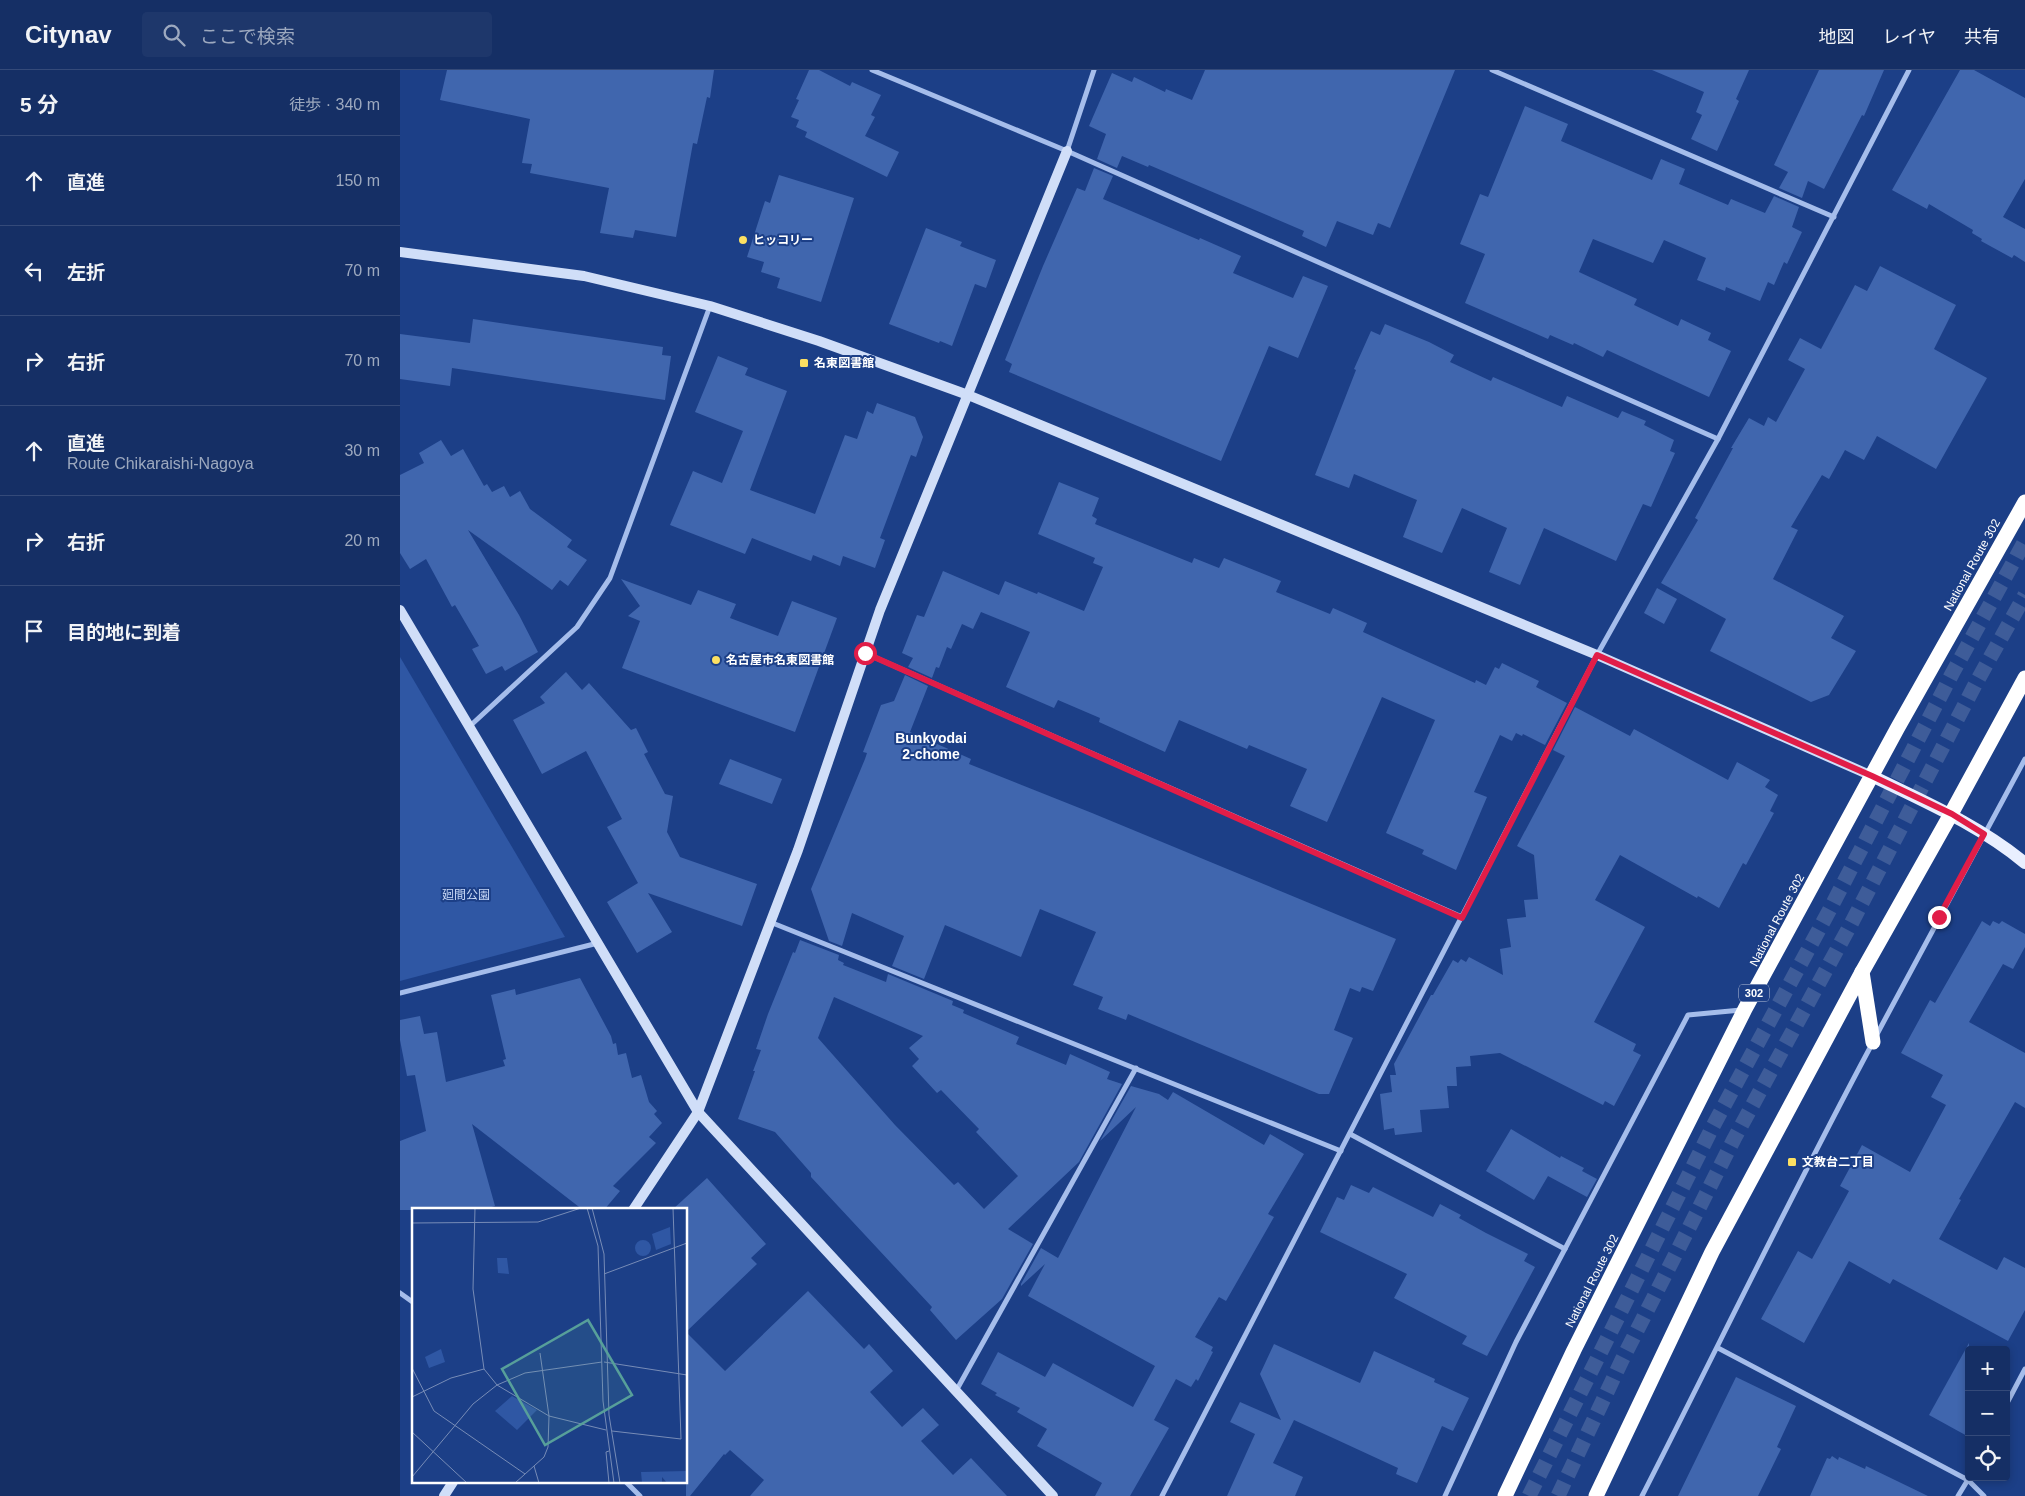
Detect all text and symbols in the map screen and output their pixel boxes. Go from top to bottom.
search box [142,12,492,57]
text: Citynav [25,21,112,48]
icon: search [160,21,188,49]
text: ここで検索 [200,26,295,47]
text: 地図 [1819,27,1855,47]
text: レイヤ [1883,27,1936,47]
text: 共有 [1964,27,2000,47]
text: 5 分 [20,93,59,116]
text: 徒歩 · 340 m [289,96,380,113]
icon: ahead [20,167,48,195]
text: 直進 [67,172,105,193]
text: 150 m [336,172,380,189]
place label: ヒッコリー [753,233,813,247]
marker: ヒッコリー [737,234,749,246]
icon: left [20,257,48,285]
text: 左折 [67,262,105,283]
text: 70 m [344,262,380,279]
icon: right [20,347,48,375]
text: 右折 [67,352,105,373]
text: 70 m [344,352,380,369]
place label: 名東図書館 [814,356,874,370]
marker: 名東図書館 [798,357,810,369]
text: 直進 [67,433,105,454]
icon: ahead [20,437,48,465]
text: 30 m [344,442,380,459]
text: Route Chikaraishi-Nagoya [67,455,254,472]
street label: National Route 302 [1941,516,2003,613]
icon: right [20,527,48,555]
text: 右折 [67,532,105,553]
text: 20 m [344,532,380,549]
icon: arrive [20,617,48,645]
text: 目的地に到着 [67,622,181,643]
route start [854,642,877,665]
place label: 名古屋市名東図書館 [726,653,834,667]
marker: 名古屋市名東図書館 [710,654,722,666]
district label: Bunkyodai 2-chome [895,730,967,762]
street label: National Route 302 [1747,871,1807,969]
park label: 廻間公園 [442,888,490,902]
route end [1928,906,1951,929]
road number: 302 [1739,984,1769,1001]
place label: 文教台二丁目 [1802,1155,1874,1169]
marker: 文教台二丁目 [1786,1156,1798,1168]
inset map [412,1208,688,1484]
street label: National Route 302 [1562,1232,1622,1330]
map controls [1965,1346,2010,1481]
button: + [1965,1346,2010,1391]
button: − [1965,1391,2010,1436]
button: locate [1965,1436,2010,1481]

